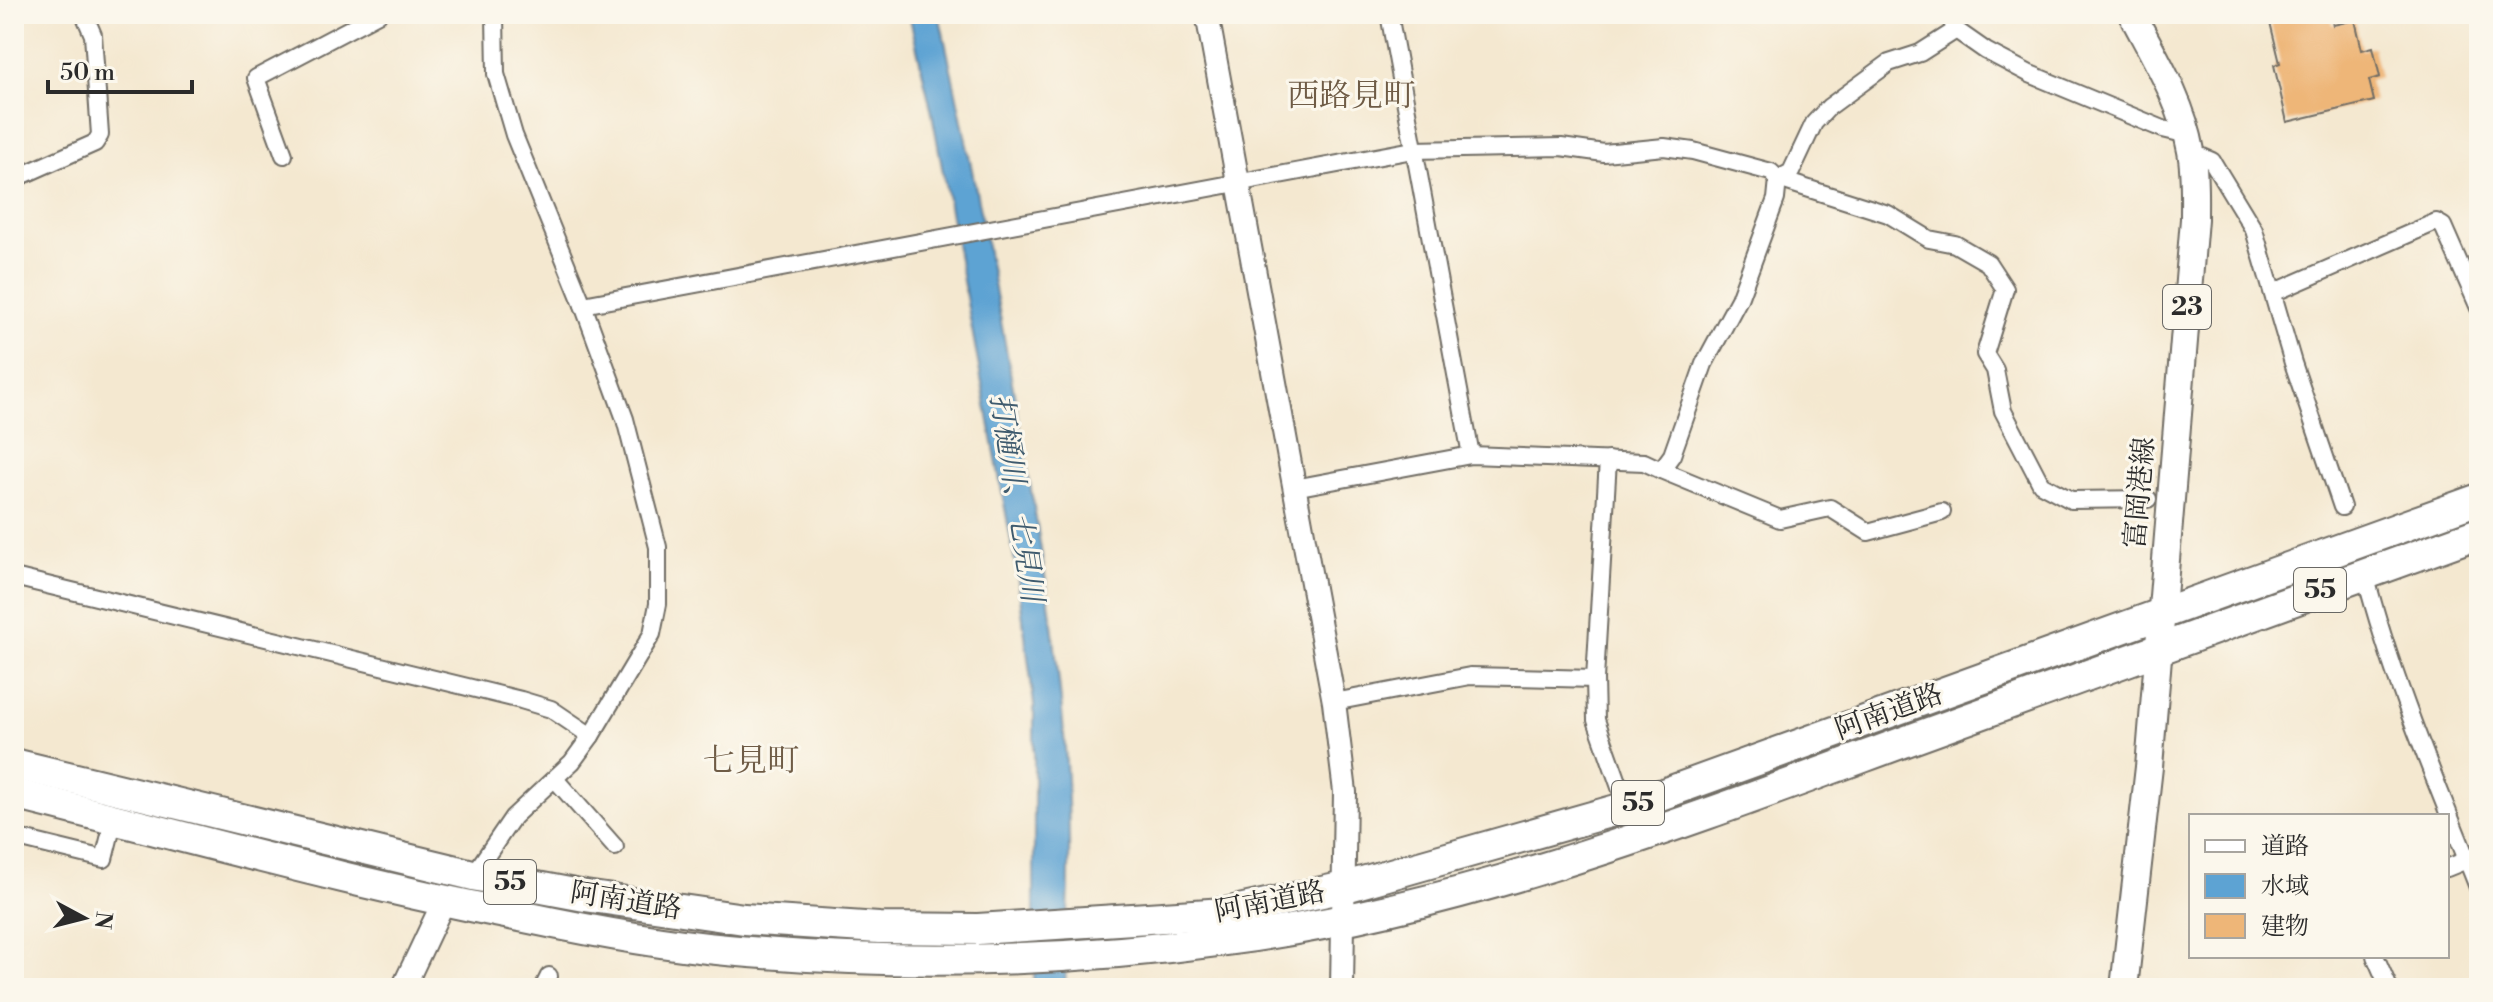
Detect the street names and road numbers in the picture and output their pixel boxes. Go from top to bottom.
road number: 23 [2163,285,2211,329]
street label: 富岡港線 [2118,436,2162,550]
road number: 55 [2294,568,2346,612]
street label: 阿南道路 [1830,676,1948,748]
road number: 55 [1612,781,1664,825]
road number: 55 [484,860,536,904]
street label: 阿南道路 [1212,874,1328,930]
street label: 阿南道路 [568,875,684,927]

